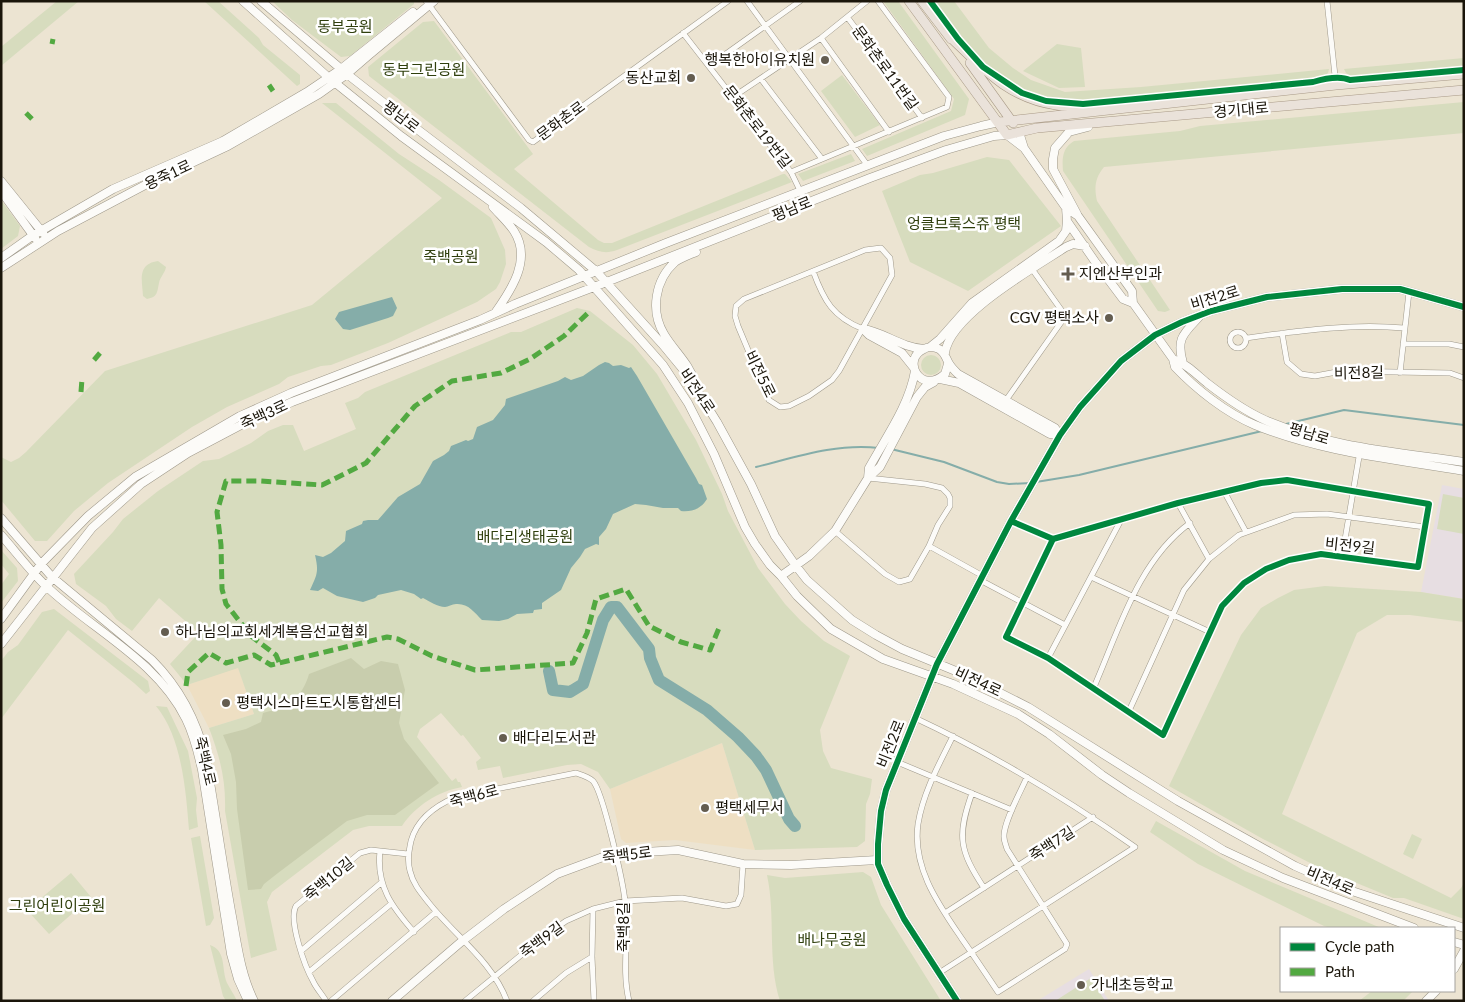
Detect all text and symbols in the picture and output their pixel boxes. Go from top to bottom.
park label: 동부공원 [317,17,373,35]
street label: 문화촌로11번길 [849,22,923,113]
place label: 행복한아이유치원 [705,50,815,68]
marker: 행복한아이유치원 [819,54,831,66]
park label: 동부그린공원 [383,60,465,78]
place label: 동산교회 [626,68,681,86]
marker: 동산교회 [685,72,697,84]
street label: 문화촌로19번길 [720,81,796,171]
street label: 평남로 [380,96,423,136]
street label: 문화촌로 [533,97,588,144]
street label: 경기대로 [1213,98,1269,120]
street label: 용죽1로 [141,155,194,193]
street label: 평남로 [769,192,814,224]
park label: 엉클브룩스쥬 평택 [907,214,1021,232]
park label: 죽백공원 [423,247,479,265]
place label: 지엔산부인과 [1079,264,1162,282]
marker: 지엔산부인과 [1061,267,1075,281]
street label: 비전2로 [1188,281,1241,313]
place label: CGV 평택소사 [1010,308,1099,326]
marker: CGV 평택소사 [1103,312,1115,324]
street label: 비전5로 [742,347,780,400]
street label: 비전8길 [1334,363,1384,381]
street label: 비전4로 [676,365,719,416]
street label: 죽백3로 [237,395,290,433]
street label: 평남로 [1287,418,1332,448]
park label: 배다리생태공원 [477,527,573,545]
street label: 비전9길 [1324,533,1376,557]
place label: 하나님의교회세계복음선교협회 [175,622,368,640]
marker: 하나님의교회세계복음선교협회 [159,626,171,638]
street label: 비전4로 [952,662,1005,700]
place label: 평택시스마트도시통합센터 [236,693,402,711]
marker: 평택시스마트도시통합센터 [220,697,232,709]
street label: 비전2로 [872,717,908,770]
place label: 배다리도서관 [513,728,596,746]
marker: 배다리도서관 [497,732,509,744]
street label: 죽백4로 [192,734,220,787]
street label: 죽백6로 [447,780,500,810]
place label: 평택세무서 [715,798,784,816]
marker: 평택세무서 [699,802,711,814]
street label: 죽백7길 [1026,822,1077,864]
street label: 죽백5로 [601,842,653,866]
street label: 죽백10길 [300,853,357,904]
street label: 비전4로 [1304,862,1357,898]
park label: 그린어린이공원 [9,896,105,914]
street label: 죽백8길 [614,902,632,952]
street label: 죽백9길 [516,917,567,961]
legend [1280,927,1455,992]
park label: 배나무공원 [797,930,867,948]
text: Cycle path [1325,937,1394,955]
text: Path [1325,962,1355,980]
place label: 가내초등학교 [1091,975,1174,993]
marker: 가내초등학교 [1075,979,1087,991]

